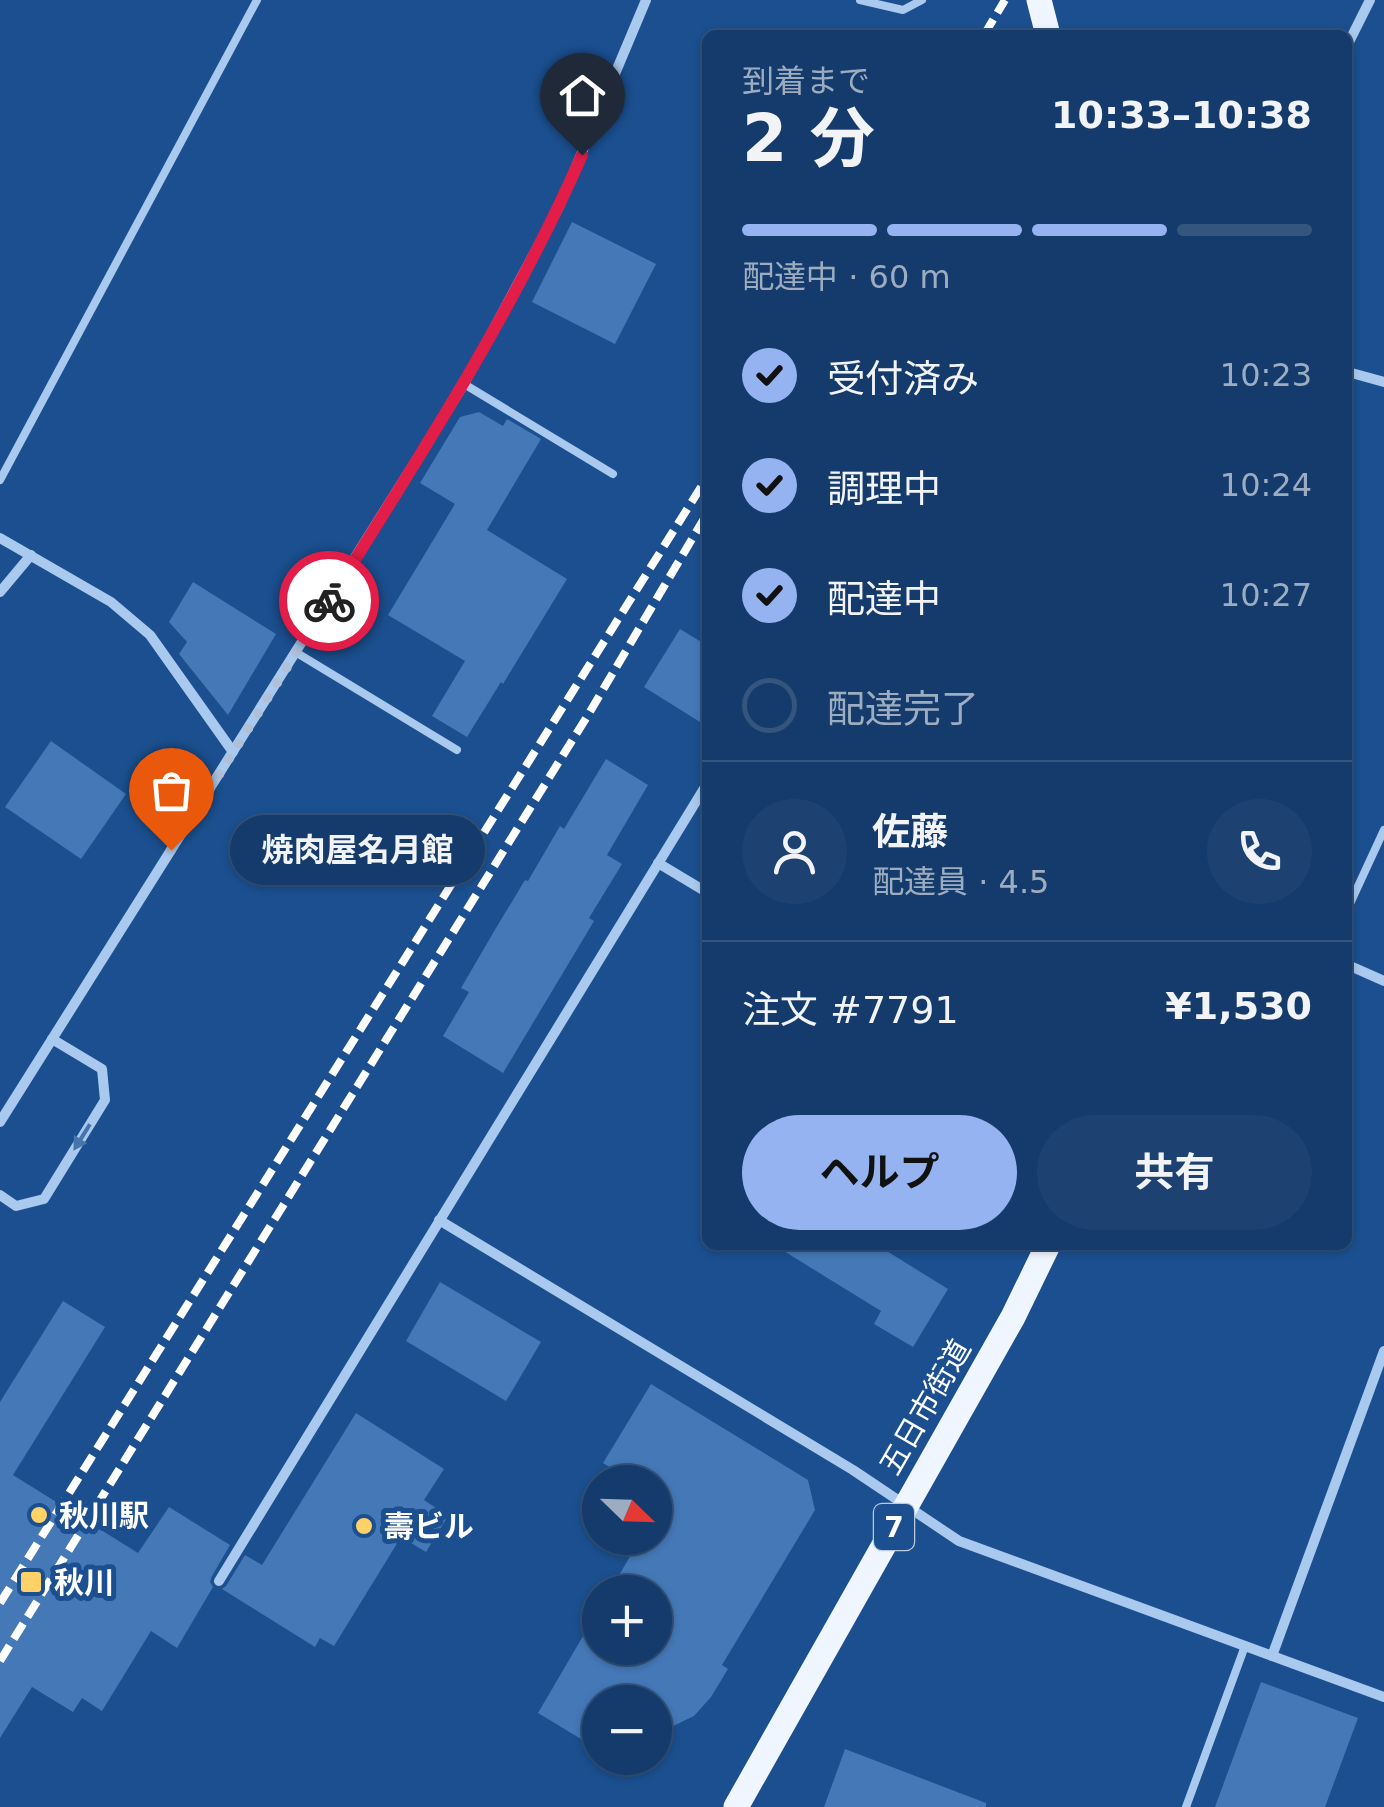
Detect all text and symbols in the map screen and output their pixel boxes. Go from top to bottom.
pin [540,53,625,156]
text: 到着まで [742,62,870,100]
icon: home [555,68,610,123]
text: 10:33–10:38 [1051,93,1312,137]
text: 2 分 [742,101,875,176]
text: 配達中 · 60 m [742,258,951,296]
icon: check [742,348,797,403]
text: 10:23 [1220,356,1312,394]
text: 受付済み [827,357,979,401]
icon: check [742,458,797,513]
text: 10:24 [1220,466,1312,504]
text: 調理中 [827,467,941,511]
courier [279,551,379,651]
icon: check [742,568,797,623]
icon: bike [302,574,357,629]
text: 10:27 [1220,576,1312,614]
text: 配達中 [827,577,941,621]
text: 配達完了 [827,687,979,731]
pin [129,748,214,851]
icon: bag [144,763,199,818]
button: person [742,799,847,904]
button: phone [1207,799,1312,904]
text: 佐藤 [872,810,948,854]
callout: 焼肉屋名月館 [231,815,486,885]
text: 焼肉屋名月館 [261,831,454,869]
text: 配達員 · 4.5 [872,863,1049,901]
text: ¥1,530 [1165,984,1312,1028]
text: 注文 #7791 [742,988,959,1032]
button: ヘルプ [742,1115,1017,1230]
button: 共有 [1037,1115,1312,1230]
one-way arrow [74,1123,92,1151]
street label: 五日市街道 [872,1333,978,1481]
north arrow [582,1465,672,1555]
map controls [582,1465,672,1775]
place label: 秋川駅 [59,1498,149,1533]
marker: 秋川駅 [28,1504,50,1526]
road number: 7 [874,1504,914,1550]
place label: 壽ビル [384,1509,474,1544]
marker: 壽ビル [353,1515,375,1537]
place label: 秋川 [54,1565,114,1600]
marker: 秋川 [18,1569,44,1595]
button: + [582,1575,672,1665]
button: − [582,1685,672,1775]

